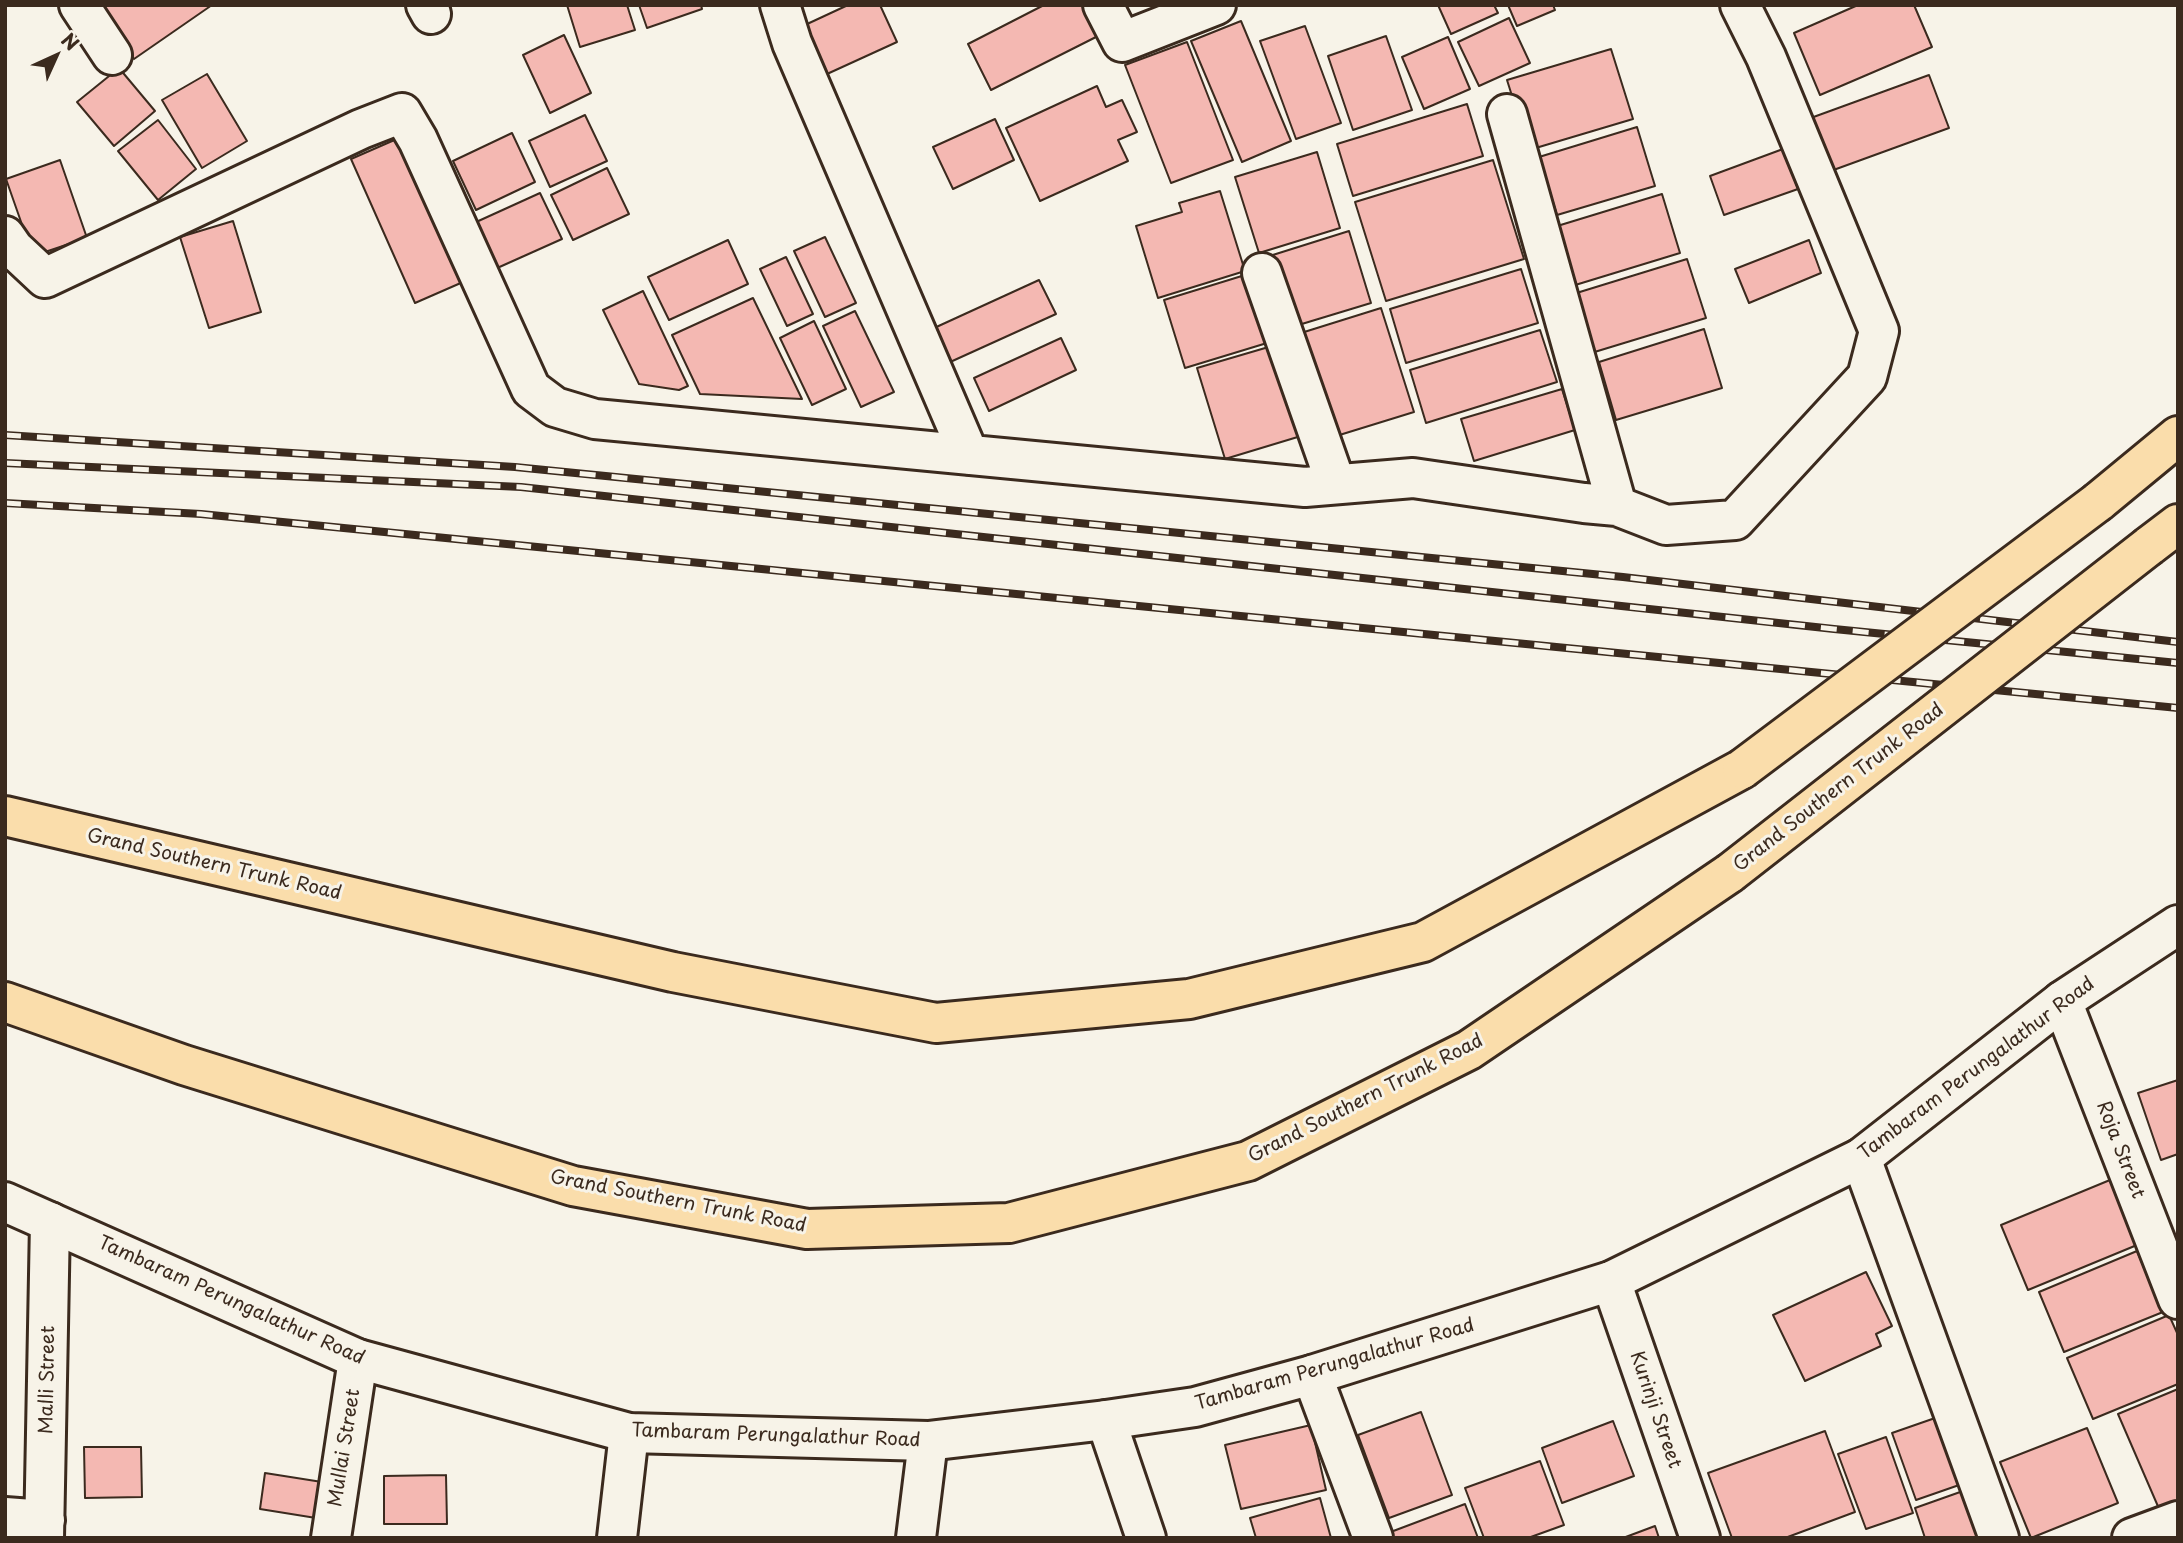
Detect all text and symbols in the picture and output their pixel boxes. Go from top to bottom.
north arrow [21,21,91,91]
text: N [56,26,86,56]
street label: Grand Southern Trunk Road [1729,699,1949,877]
street label: Grand Southern Trunk Road [85,825,343,905]
street label: Tambaram Perungalathur Road [1855,973,2099,1165]
street label: Grand Southern Trunk Road [1245,1030,1487,1168]
street label: Roja Street [2091,1098,2149,1202]
street label: Grand Southern Trunk Road [548,1166,808,1238]
street label: Tambaram Perungalathur Road [94,1232,368,1370]
street label: Tambaram Perungalathur Road [1193,1314,1477,1416]
street label: Malli Street [36,1326,60,1434]
street label: Kurinji Street [1624,1349,1686,1471]
street label: Mullai Street [324,1387,366,1509]
street label: Tambaram Perungalathur Road [631,1420,921,1452]

